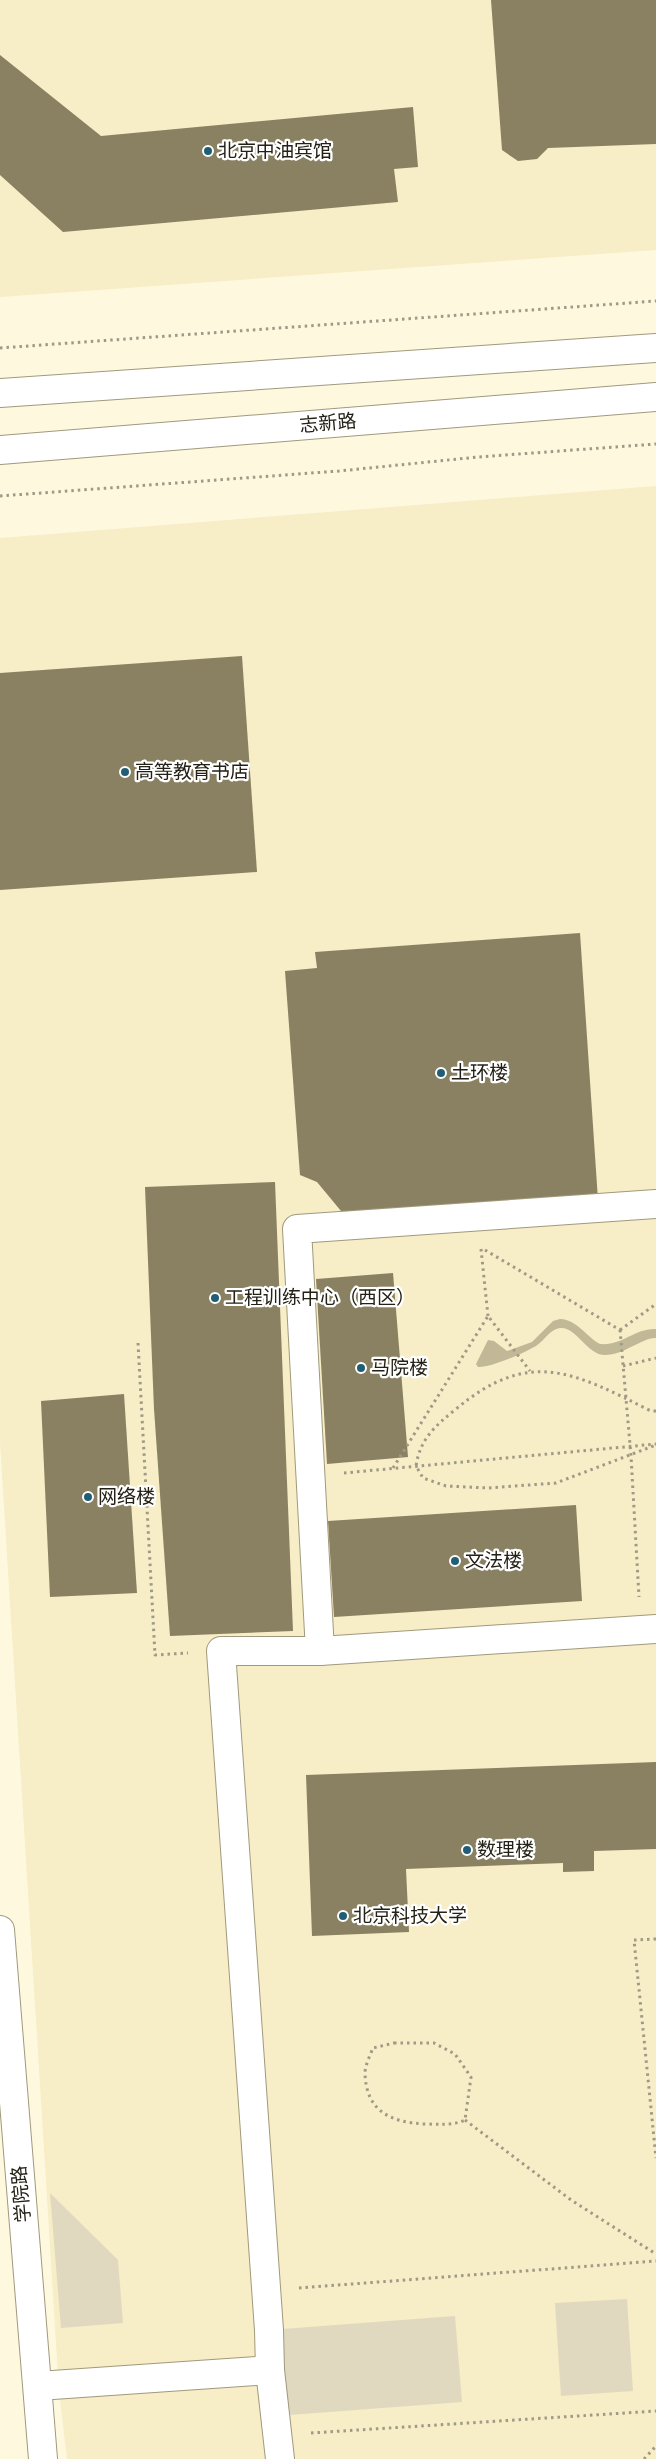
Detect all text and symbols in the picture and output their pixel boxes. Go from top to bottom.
place label: 北京中油宾馆 [218,140,332,163]
marker: 北京中油宾馆 [202,145,214,157]
street label: 志新路 [299,410,357,438]
place label: 高等教育书店 [135,761,249,784]
marker: 高等教育书店 [119,766,131,778]
place label: 土环楼 [451,1062,508,1085]
marker: 土环楼 [435,1067,447,1079]
place label: 工程训练中心（西区） [225,1287,415,1310]
marker: 工程训练中心（西区） [209,1292,221,1304]
place label: 马院楼 [371,1357,428,1380]
marker: 马院楼 [355,1362,367,1374]
place label: 网络楼 [98,1486,155,1509]
marker: 网络楼 [82,1491,94,1503]
place label: 文法楼 [465,1550,522,1573]
marker: 文法楼 [449,1555,461,1567]
place label: 数理楼 [477,1839,534,1862]
marker: 数理楼 [461,1844,473,1856]
place label: 北京科技大学 [353,1905,467,1928]
marker: 北京科技大学 [337,1910,349,1922]
street label: 学院路 [8,2165,36,2223]

